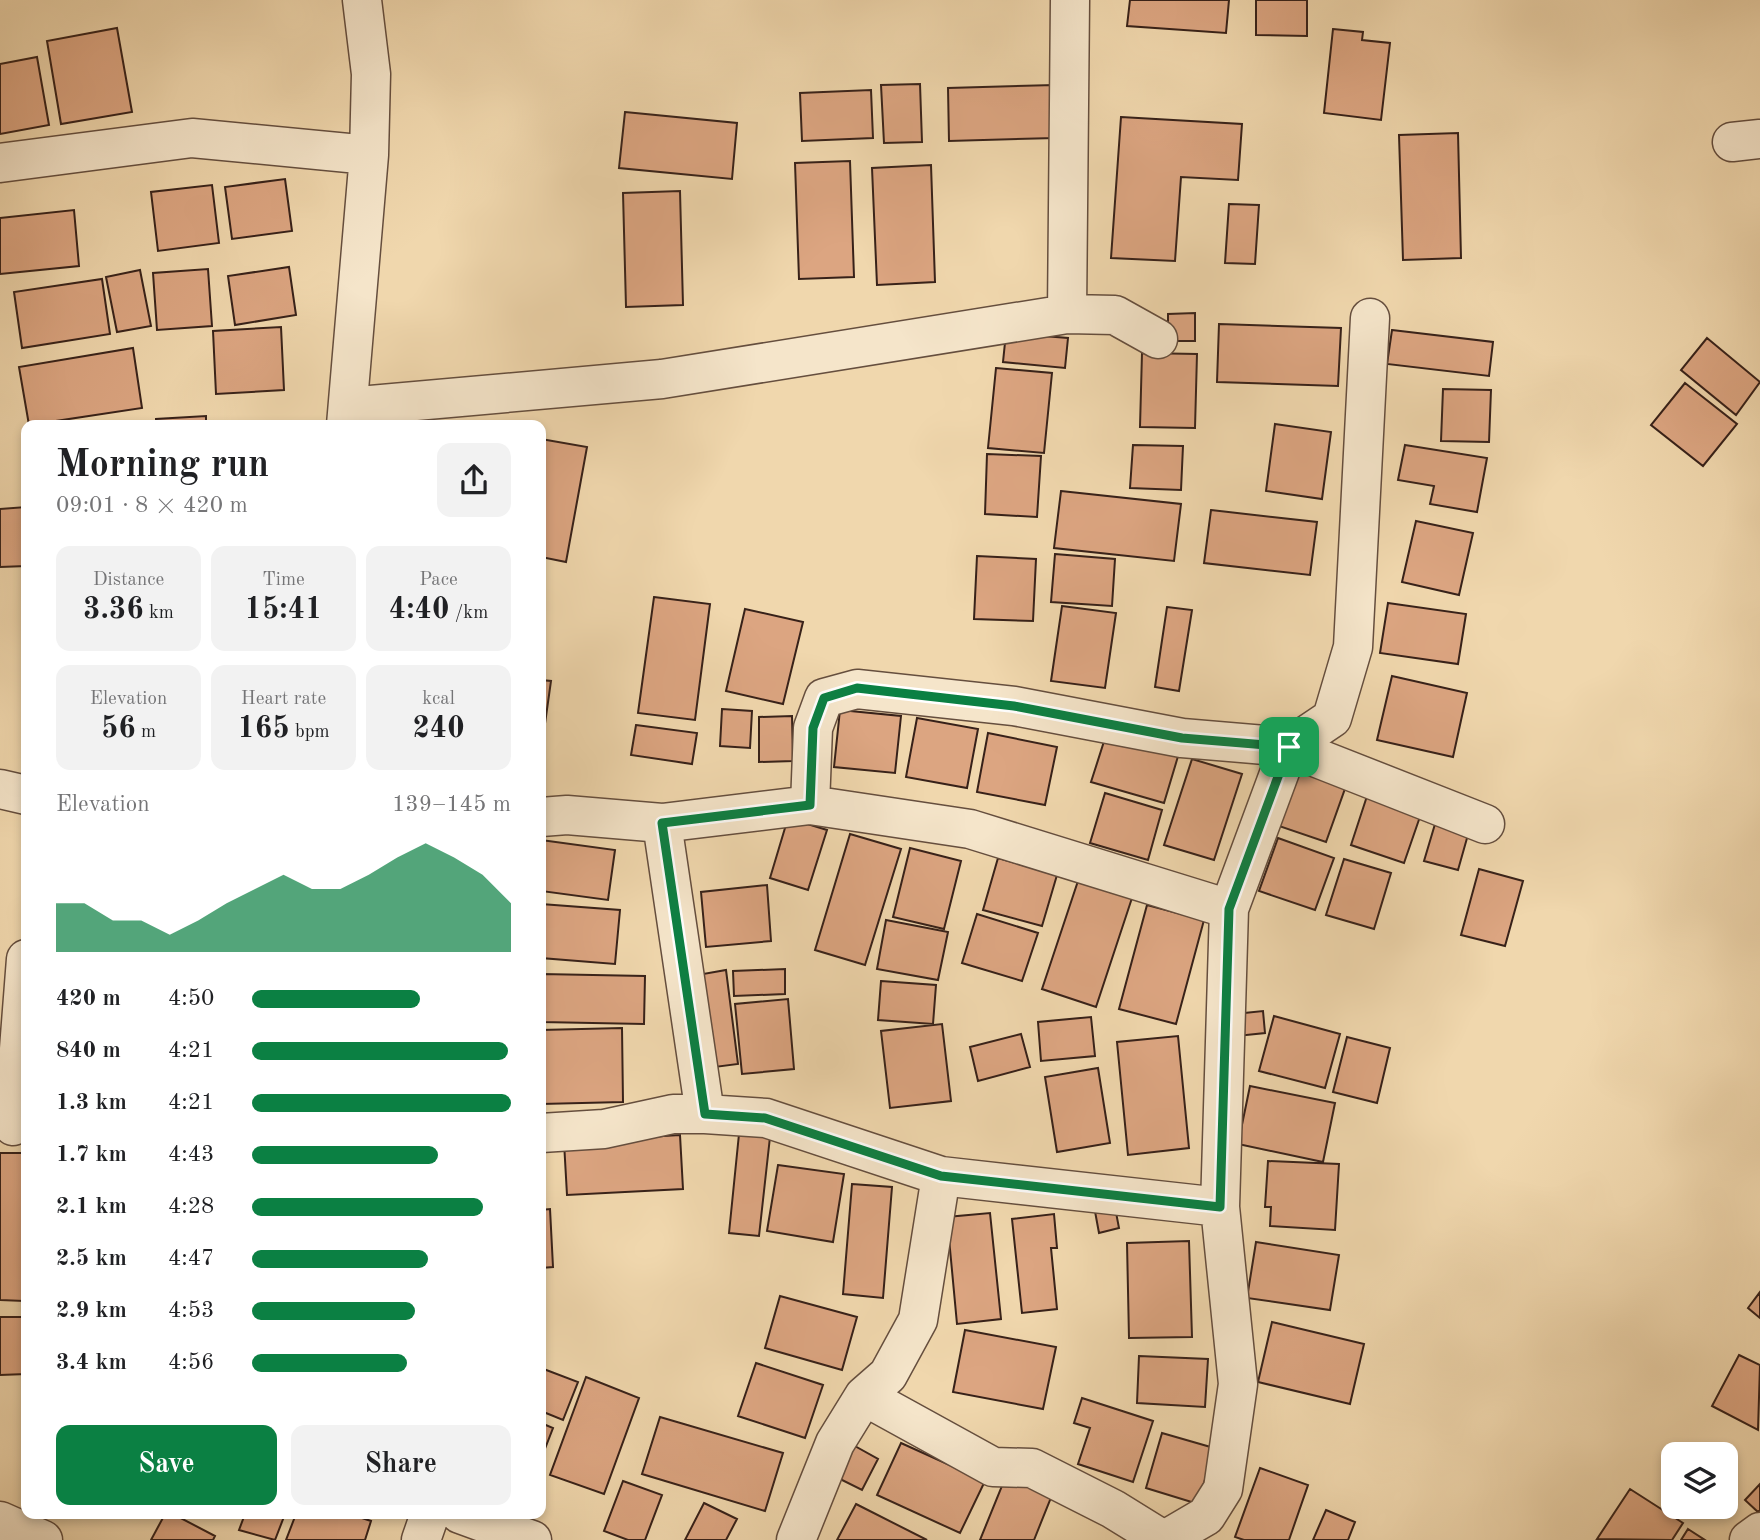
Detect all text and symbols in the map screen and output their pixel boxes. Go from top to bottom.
button: share [437,443,511,517]
text: Morning run [56,447,269,485]
text: 09:01 · 8 × 420 m [56,494,248,517]
text: Distance [93,571,164,590]
text: Time [262,571,305,590]
text: Pace [419,571,458,590]
text: 3.36 [83,595,144,625]
text: 15:41 [245,595,323,625]
text: 4:40 [389,595,449,625]
text: km [144,604,174,623]
text: /km [449,604,488,623]
text: Elevation [90,690,167,709]
text: Heart rate [241,690,326,709]
text: kcal [422,690,455,709]
text: 56 [101,714,136,744]
text: 165 [237,714,290,744]
text: 240 [412,714,465,744]
pin [1259,717,1319,777]
text: m [136,723,156,742]
text: bpm [290,723,330,742]
icon: arrive [1270,728,1308,766]
text: Elevation [56,793,150,816]
text: 139–145 m [392,793,511,816]
text: 420 m [56,987,121,1010]
text: 4:50 [168,987,214,1010]
text: 840 m [56,1039,121,1062]
text: 4:21 [168,1039,214,1062]
text: 1.3 km [56,1091,127,1114]
text: 4:21 [168,1091,214,1114]
text: 1.7 km [56,1143,127,1166]
text: 4:43 [168,1143,214,1166]
text: 2.1 km [56,1195,127,1218]
text: 4:28 [168,1195,214,1218]
text: 2.5 km [56,1247,127,1270]
text: 4:47 [168,1247,214,1270]
text: 2.9 km [56,1299,127,1322]
text: 4:53 [168,1299,214,1322]
text: 3.4 km [56,1351,127,1374]
text: 4:56 [168,1351,214,1374]
button: Save [56,1425,277,1505]
button: Share [291,1425,511,1505]
map controls [1661,1442,1738,1519]
button: layers [1661,1442,1738,1519]

